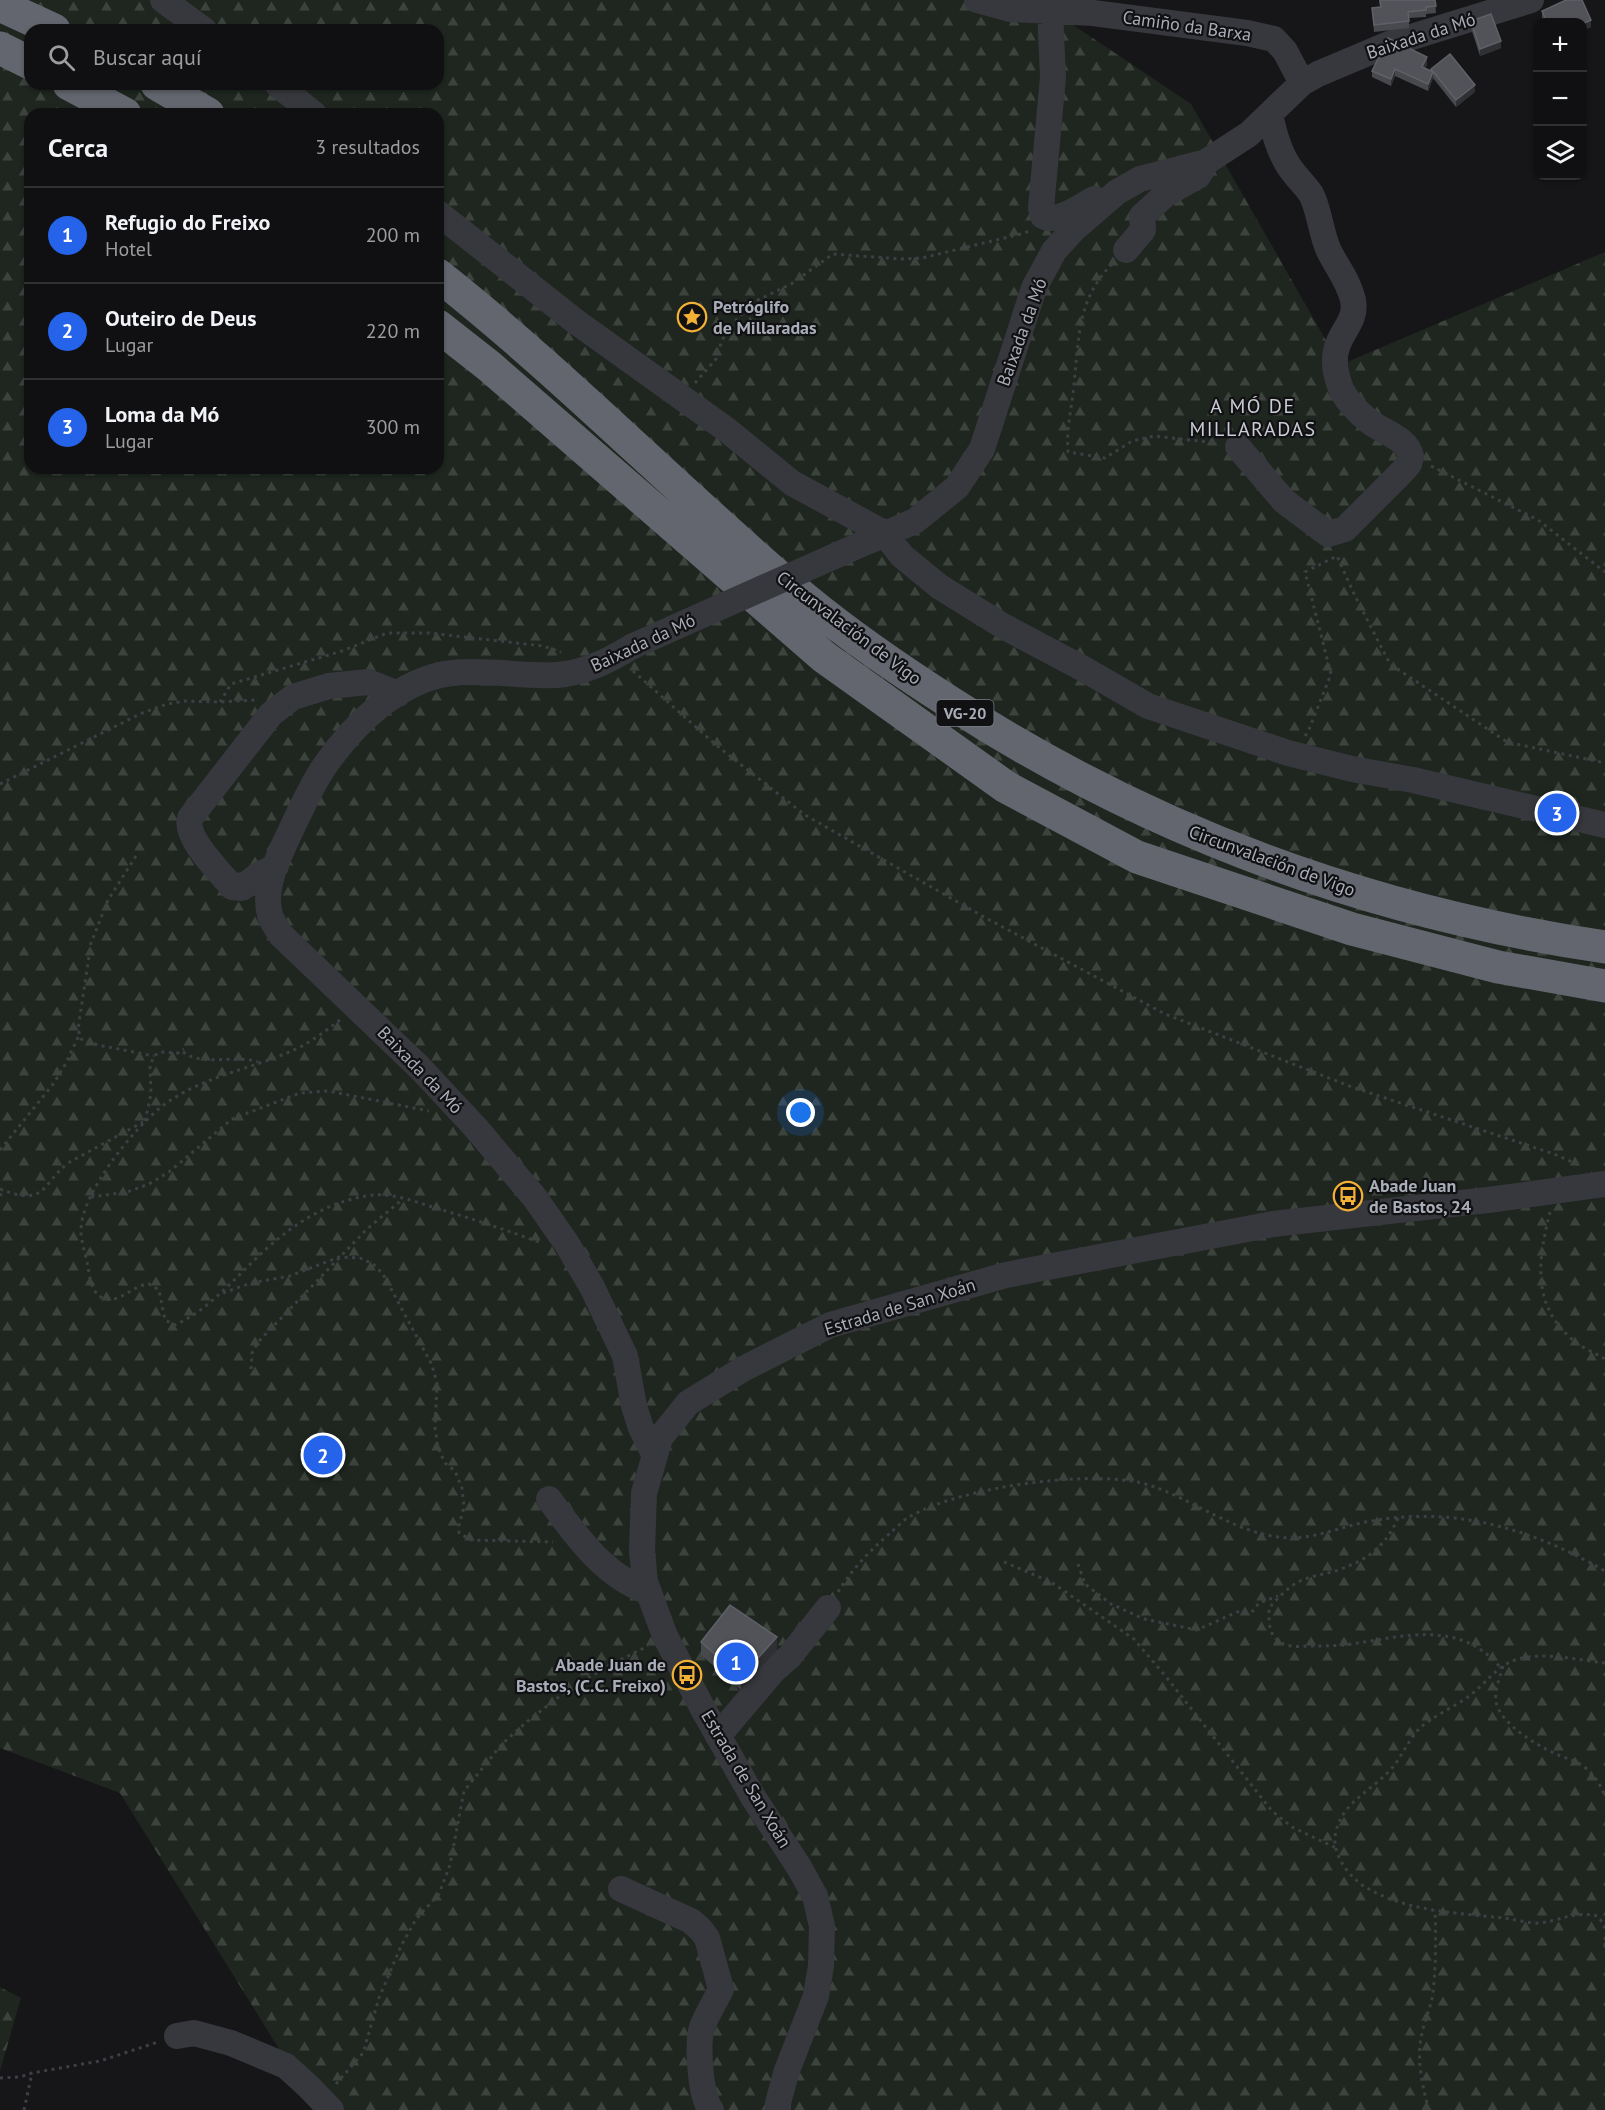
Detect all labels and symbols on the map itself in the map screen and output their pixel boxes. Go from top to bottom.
street label: Camiño da Barxa [1121,5,1253,46]
street label: Baixada da Mó [1363,7,1478,64]
street label: Baixada da Mó [991,275,1052,389]
place label: Petróglifo de Millaradas [713,295,817,339]
place icon: Petróglifo de Millaradas [676,301,708,333]
district label: A MÓ DE MILLARADAS [1189,393,1317,442]
street label: Circunvalación de Vigo [772,566,926,690]
street label: Baixada da Mó [587,608,699,677]
road number: VG-20 [936,700,994,726]
pin: 3 [1538,790,1576,836]
street label: Circunvalación de Vigo [1186,820,1359,901]
street label: Baixada da Mó [373,1021,468,1118]
your location [786,1098,815,1127]
place label: Abade Juan de Bastos, 24 [1369,1174,1471,1218]
bus stop icon: Abade Juan de Bastos, 24 [1332,1180,1364,1212]
street label: Estrada de San Xoán [822,1273,978,1340]
pin: 2 [304,1432,342,1478]
pin: 1 [716,1640,756,1684]
place label: Abade Juan de Bastos, (C.C. Freixo) [516,1653,666,1697]
bus stop icon: Abade Juan de Bastos, (C.C. Freixo) [671,1659,703,1691]
street label: Estrada de San Xoán [696,1706,797,1852]

